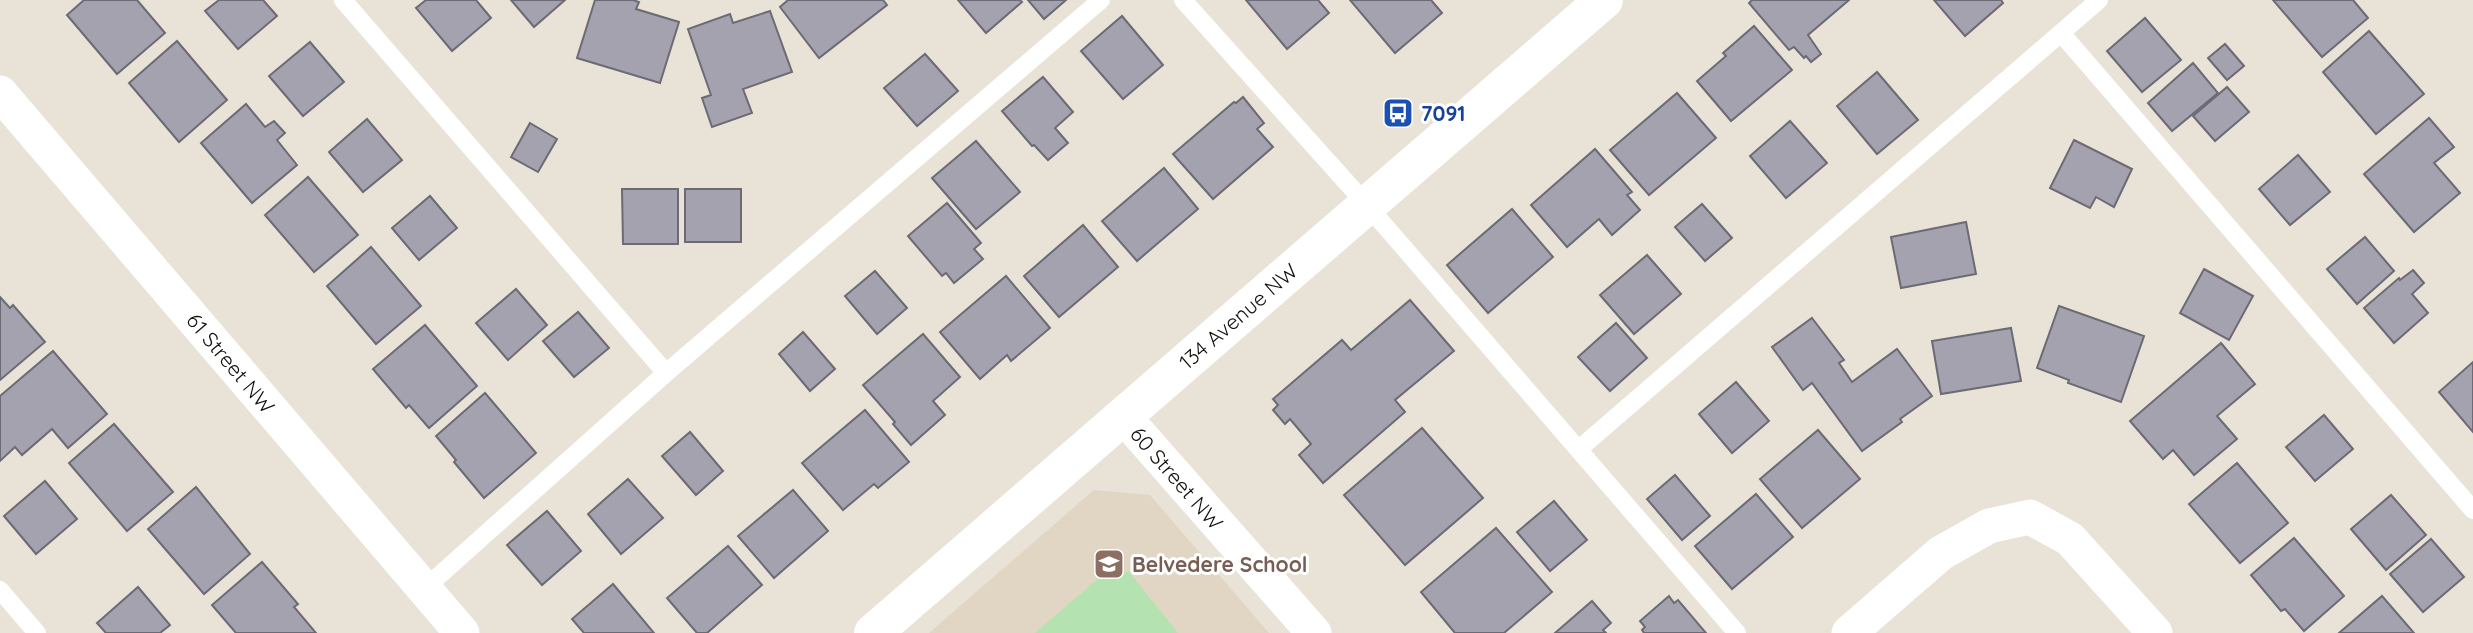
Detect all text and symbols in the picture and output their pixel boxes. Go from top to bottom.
bus stop icon: 7091 [1381,96,1415,130]
place label: 7091 [1421,100,1466,126]
street label: 134 Avenue NW [1173,257,1303,375]
street label: 61 Street NW [181,307,281,419]
street label: 60 Street NW [1125,421,1229,535]
school or university icon: Belvedere School [1092,547,1126,581]
place label: Belvedere School [1132,551,1308,577]

